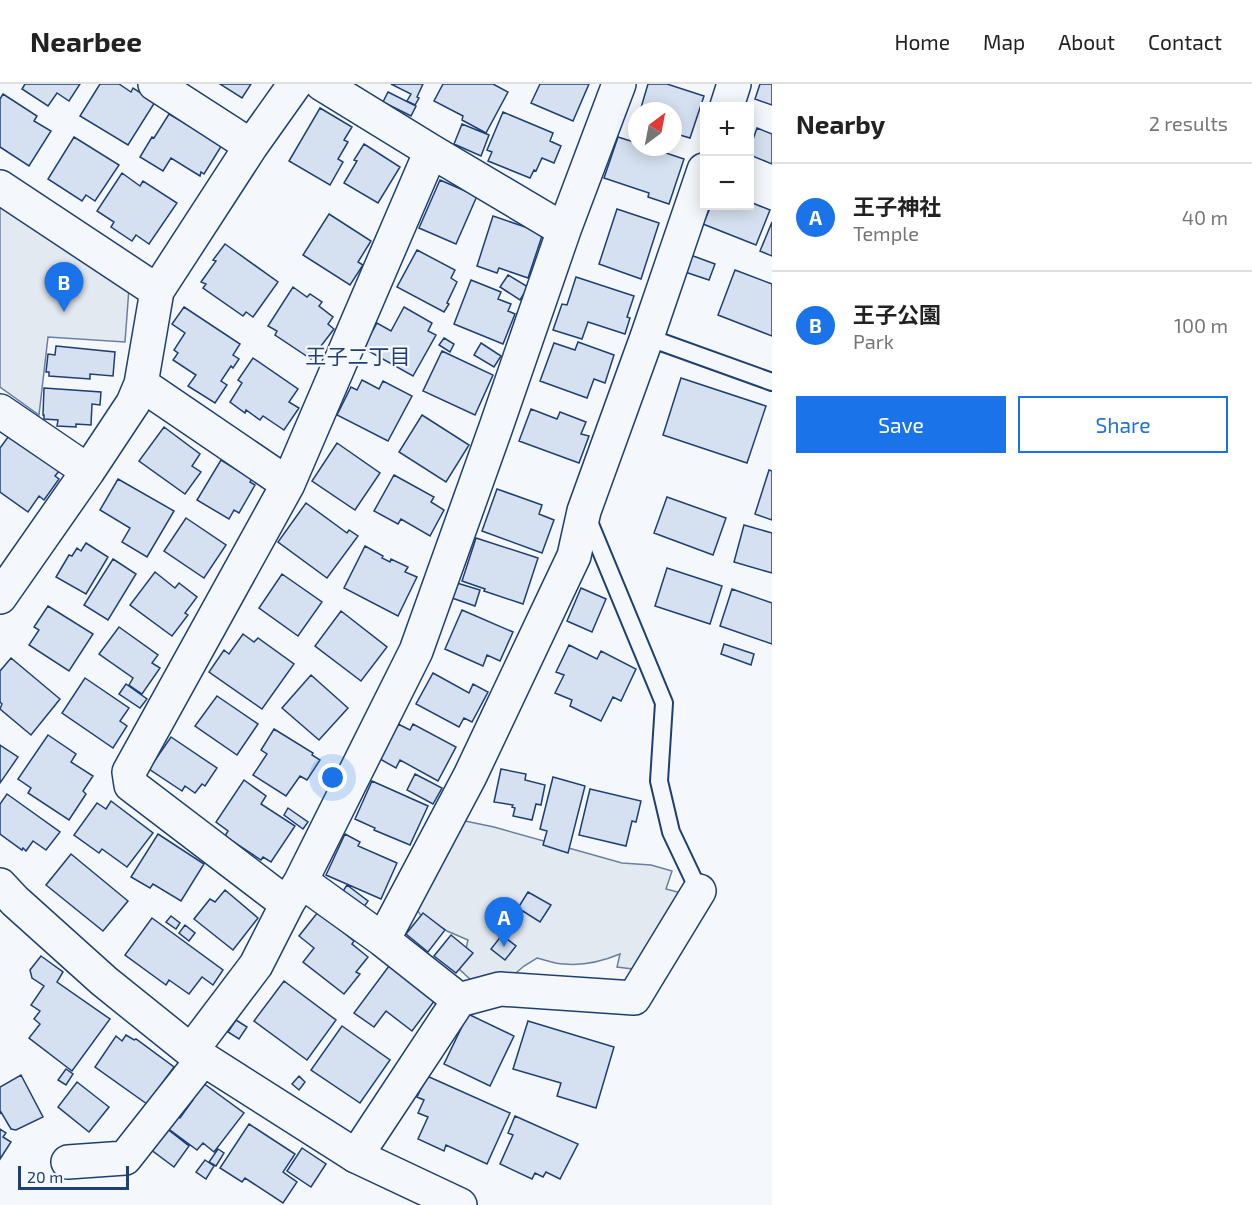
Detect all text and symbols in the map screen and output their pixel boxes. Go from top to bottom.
text: Nearbee [30,24,142,58]
text: Home [894,29,950,54]
text: Map [983,29,1025,54]
text: About [1058,29,1115,54]
text: Contact [1148,29,1222,54]
north arrow [628,102,682,156]
map controls [700,102,754,210]
button: + [700,102,754,156]
text: Nearby [796,108,885,139]
text: 2 results [1149,111,1228,135]
button: − [700,156,754,210]
text: 王子神社 [853,193,941,219]
text: A [809,205,822,229]
text: 40 m [1182,205,1228,229]
text: Temple [853,221,919,245]
pin: B [44,262,84,312]
text: 王子公園 [853,301,941,327]
text: B [809,313,822,337]
text: 100 m [1174,313,1228,337]
text: Park [853,329,894,353]
district label: 王子二丁目 [306,343,411,368]
button: Save [796,396,1006,453]
button: Share [1018,396,1228,453]
your location [318,763,347,792]
pin: A [484,898,524,947]
scale bar [18,1163,129,1190]
text: 20 m [27,1167,63,1186]

